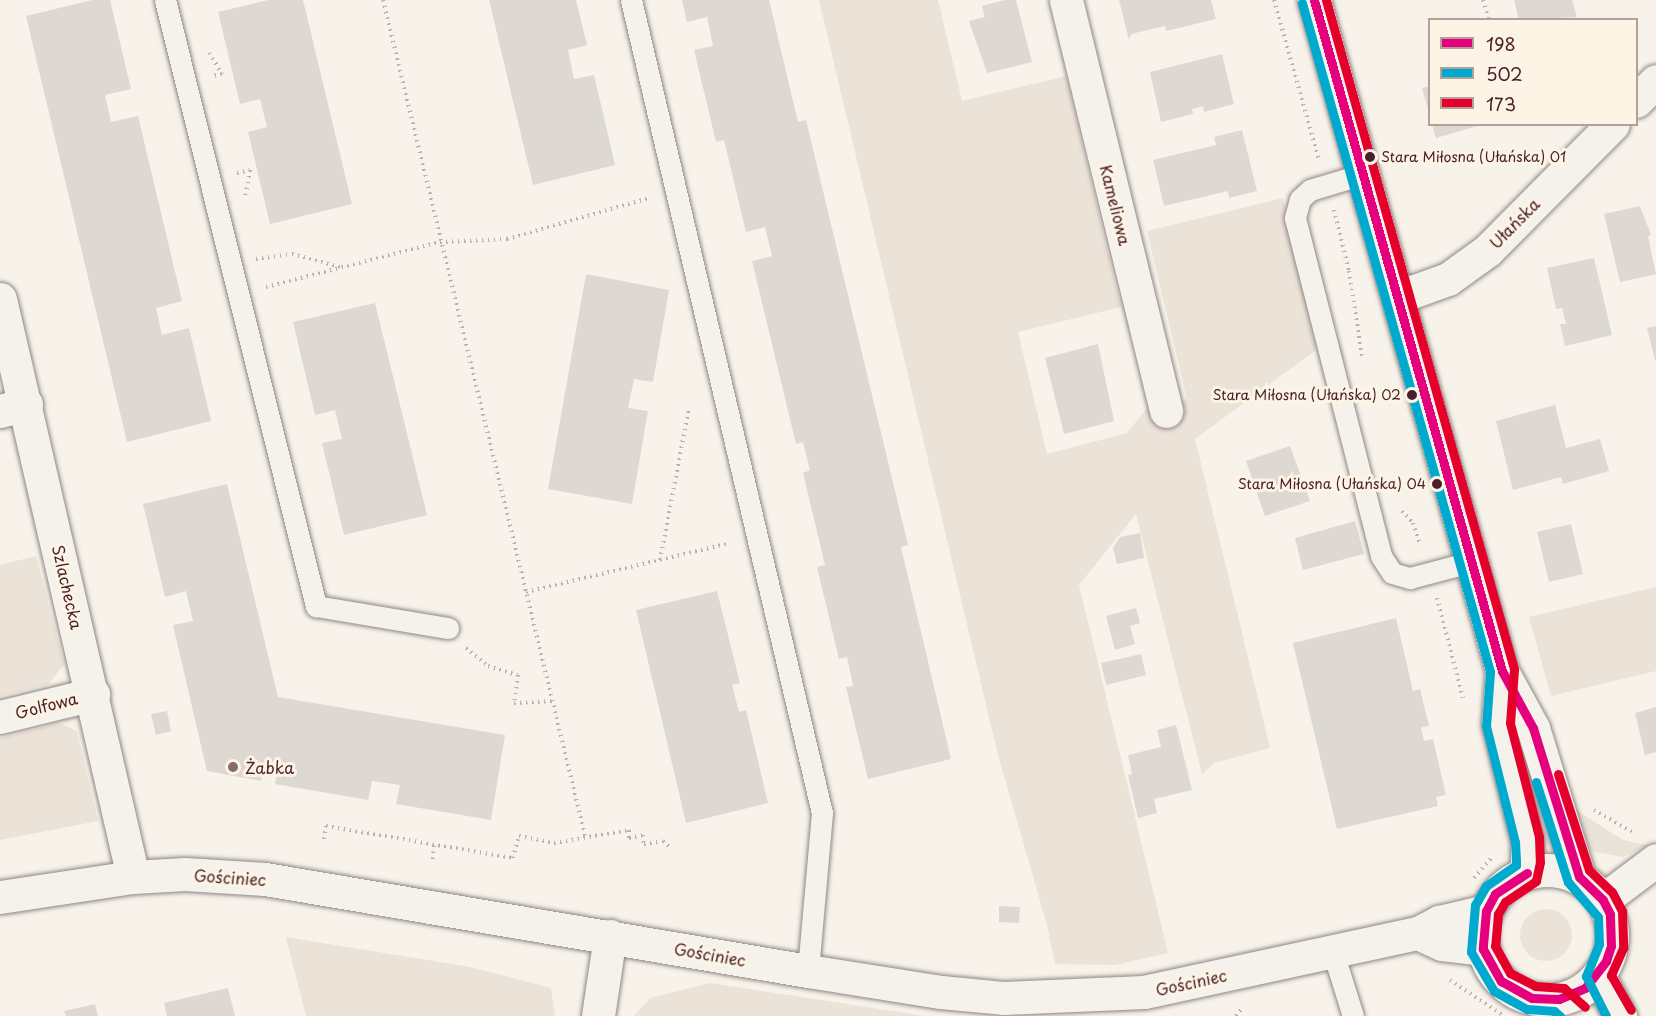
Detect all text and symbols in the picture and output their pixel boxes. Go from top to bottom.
legend [1428,18,1638,126]
text: 198 [1486,30,1516,57]
text: 502 [1486,60,1523,87]
text: 173 [1486,90,1516,117]
place label: Stara Miłosna (Ułańska) 01 [1381,149,1567,165]
marker: Stara Miłosna (Ułańska) 01 [1364,151,1376,163]
street label: Kameliowa [1097,163,1135,247]
street label: Ułańska [1485,194,1543,252]
place label: Stara Miłosna (Ułańska) 02 [1211,387,1401,403]
marker: Stara Miłosna (Ułańska) 02 [1406,389,1418,401]
place label: Stara Miłosna (Ułańska) 04 [1237,476,1426,492]
marker: Stara Miłosna (Ułańska) 04 [1431,478,1443,490]
street label: Szlachecka [49,543,87,631]
street label: Golfowa [13,688,79,722]
place label: Żabka [245,757,294,777]
marker: Żabka [226,760,240,774]
street label: Gościniec [193,865,267,889]
street label: Gościniec [673,938,747,970]
street label: Gościniec [1154,965,1228,999]

